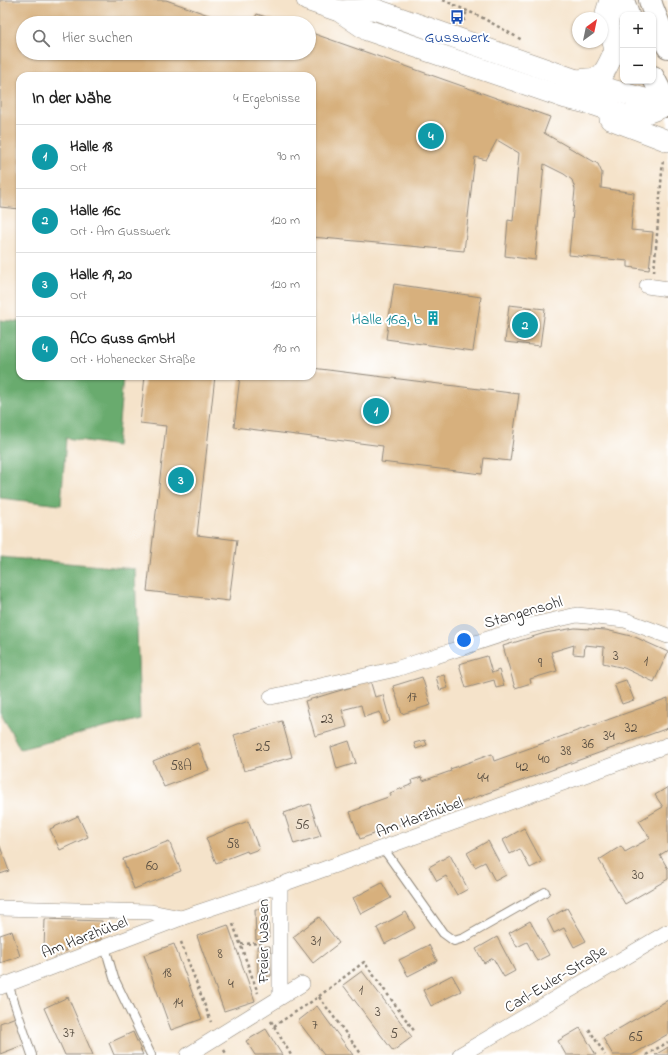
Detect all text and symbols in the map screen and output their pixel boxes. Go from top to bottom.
bus stop icon: Gusswerk [449,9,465,25]
north arrow [572,12,608,48]
map controls [620,12,656,84]
button: + [620,12,656,48]
search box [16,16,316,60]
place label: Gusswerk [424,26,491,50]
icon: search [30,27,52,49]
text: Hier suchen [62,27,133,49]
button: − [620,48,656,84]
text: In der Nähe [32,86,111,111]
text: 4 Ergebnisse [233,89,300,108]
pin: 4 [418,121,444,151]
text: Halle 18 [70,136,113,158]
text: 1 [43,147,47,166]
text: 90 m [277,147,300,166]
text: Ort [70,158,87,177]
text: Halle 16c [70,200,120,222]
text: 2 [42,211,48,230]
text: 120 m [270,211,300,230]
text: Ort · Am Gusswerk [70,222,170,241]
text: Halle 19, 20 [70,264,132,286]
text: 3 [42,275,48,294]
text: 120 m [270,275,300,294]
text: Ort [70,286,87,305]
place label: Halle 16a, b [352,308,423,332]
building icon: Halle 16a, b [425,310,441,326]
pin: 2 [512,310,538,340]
text: ACO Guss GmbH [70,328,175,350]
text: 4 [42,339,48,358]
text: 190 m [273,339,300,358]
text: Ort · Hohenecker Straße [70,350,195,369]
pin: 1 [363,396,389,426]
pin: 3 [168,465,194,495]
street label: Stangensohl [481,590,566,636]
your location [454,630,474,650]
house number: 3 [613,646,619,667]
house number: 1 [644,651,649,672]
house number: 9 [538,653,543,674]
house number: 17 [407,687,417,708]
house number: 23 [321,709,334,730]
house number: 32 [625,718,637,739]
house number: 34 [603,726,615,747]
house number: 36 [582,734,594,755]
house number: 25 [256,737,270,758]
house number: 38 [560,741,572,762]
house number: 40 [538,749,550,770]
house number: 58A [170,756,192,777]
house number: 42 [516,757,528,778]
house number: 44 [477,768,489,789]
street label: Am Harzhübel [373,791,467,845]
house number: 56 [295,815,309,836]
house number: 58 [226,834,240,855]
house number: 60 [146,856,158,877]
house number: 30 [632,865,644,886]
street label: Freier Wasen [252,899,276,984]
street label: Am Harzhübel [38,910,132,965]
house number: 31 [311,931,322,952]
street label: Carl-Euler-Straße [500,939,612,1020]
house number: 8 [217,944,223,965]
house number: 18 [162,963,172,984]
house number: 4 [228,974,234,995]
house number: 1 [359,980,364,1001]
house number: 14 [173,993,183,1014]
house number: 3 [375,1002,381,1023]
house number: 7 [312,1015,318,1036]
house number: 37 [63,1023,75,1044]
house number: 5 [390,1024,398,1045]
house number: 65 [629,1027,643,1048]

